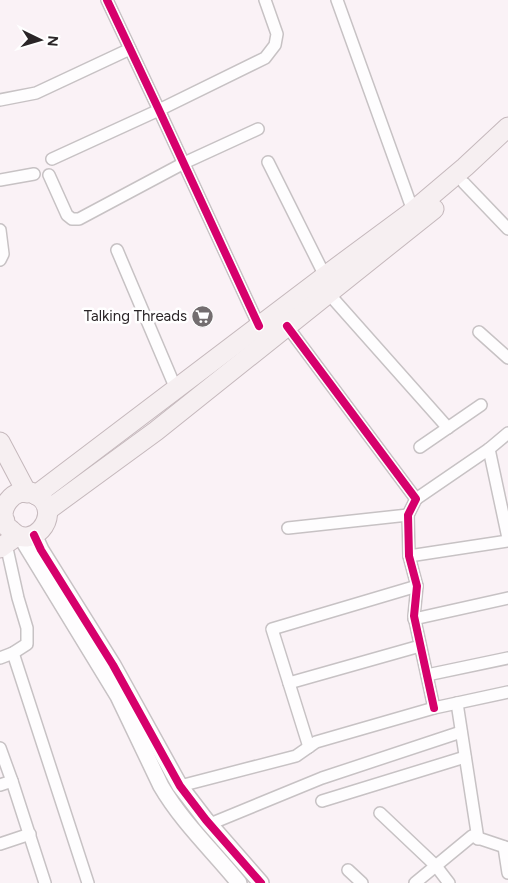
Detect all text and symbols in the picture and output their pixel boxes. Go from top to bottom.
north arrow [15,15,65,65]
text: N [44,35,61,47]
supermarket icon: Talking Threads [191,304,215,328]
place label: Talking Threads [84,307,187,325]

